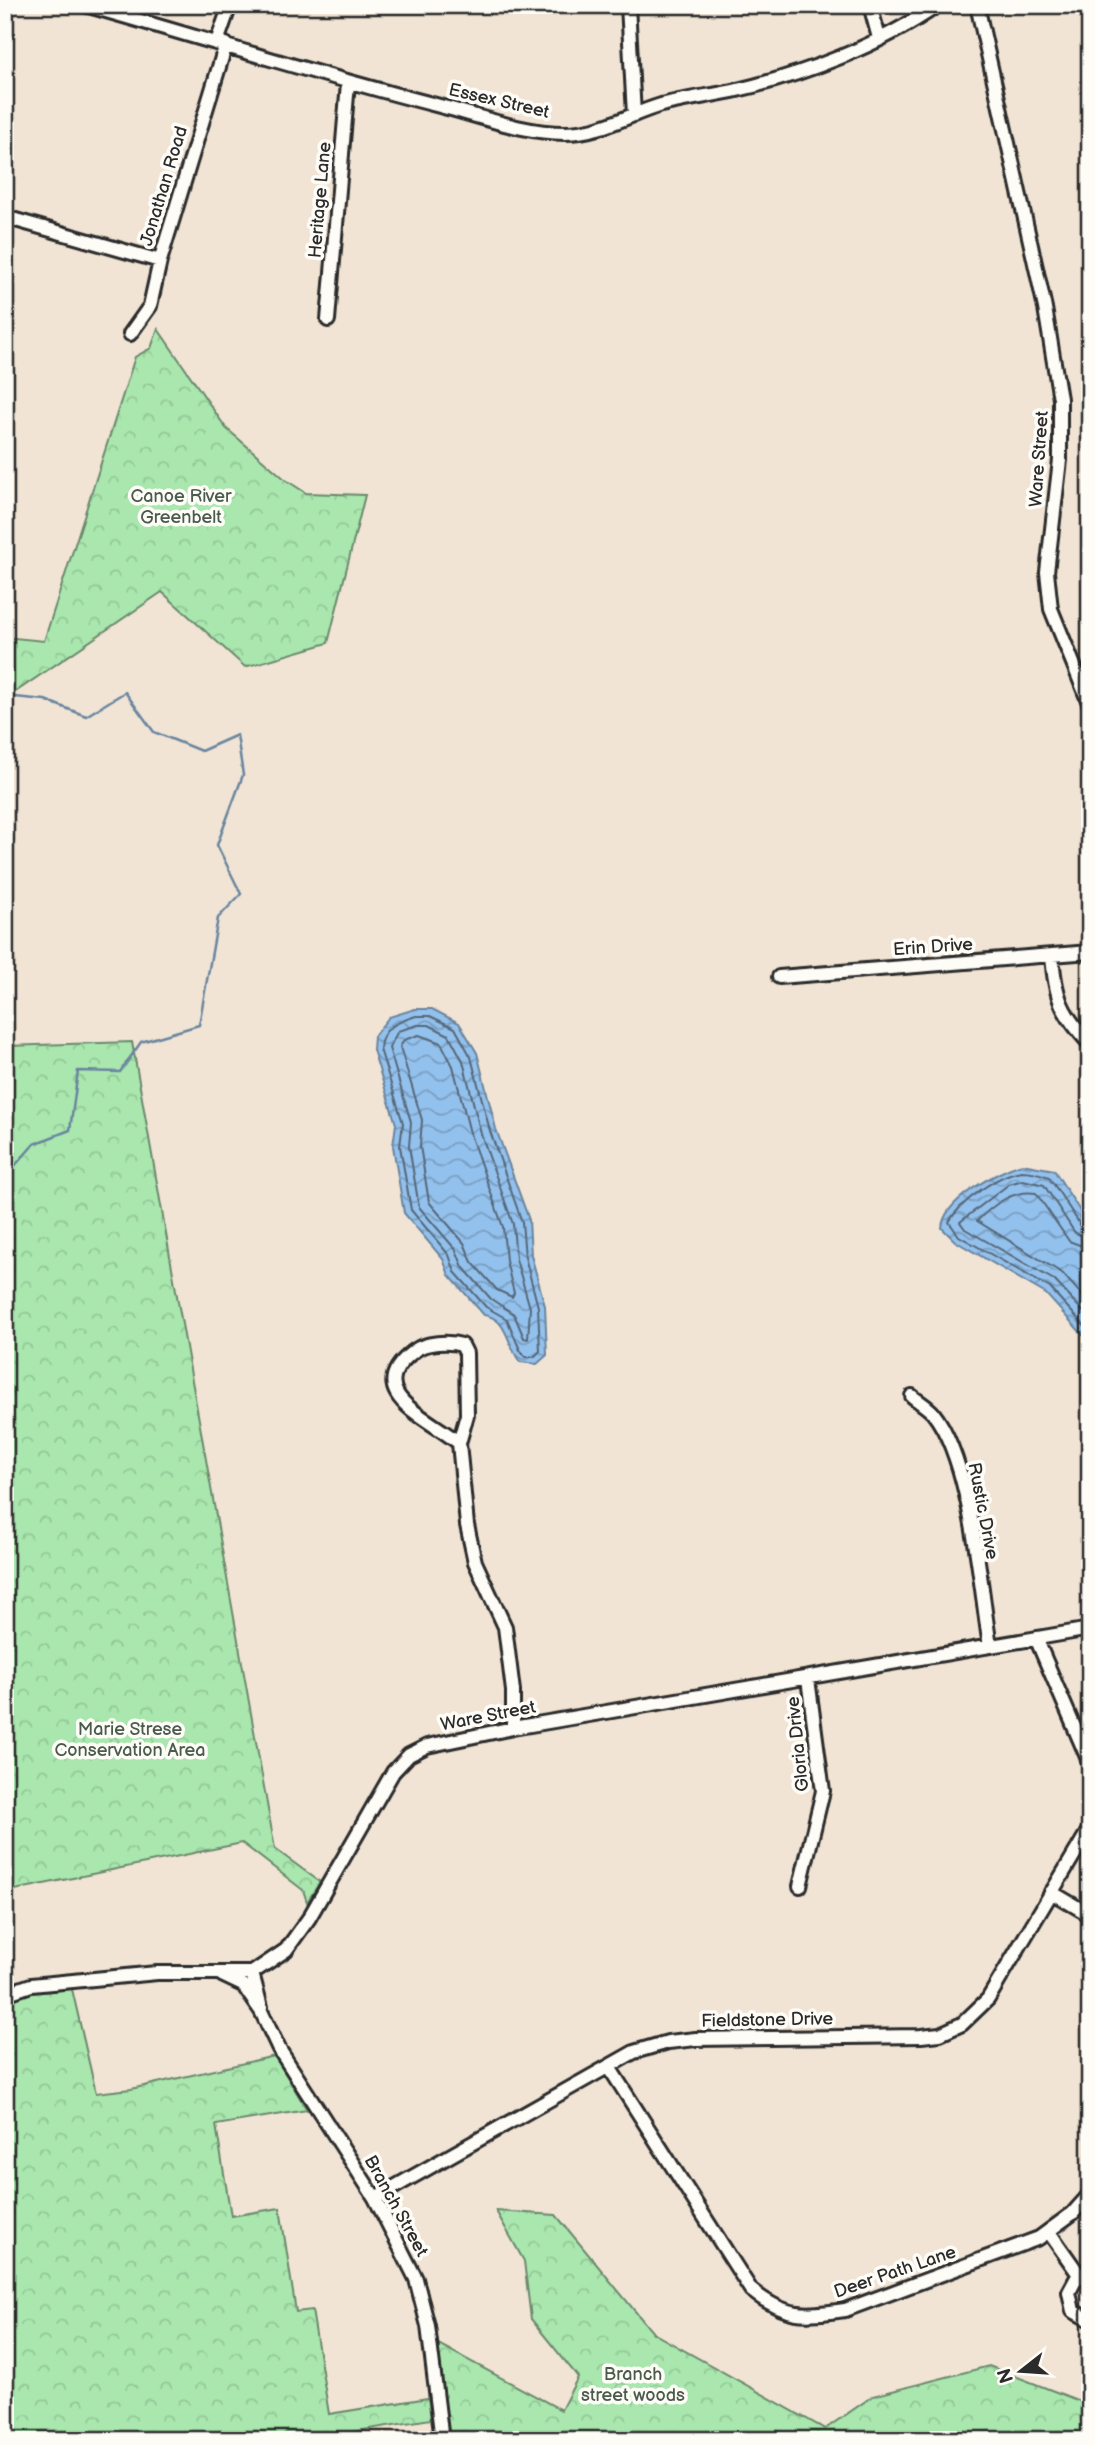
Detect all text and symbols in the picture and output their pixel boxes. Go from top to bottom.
street label: Essex Street [447,79,552,123]
street label: Jonathan Road [136,124,192,248]
street label: Heritage Lane [304,141,336,259]
street label: Ware Street [1025,410,1053,508]
park label: Canoe River Greenbelt [131,486,232,528]
street label: Erin Drive [892,934,974,960]
street label: Rustic Drive [963,1461,1003,1562]
street label: Gloria Drive [783,1695,813,1793]
street label: Ware Street [439,1696,538,1735]
park label: Marie Strese Conservation Area [55,1719,205,1761]
street label: Fieldstone Drive [701,2008,833,2032]
street label: Branch Street [360,2152,433,2261]
street label: Deer Path Lane [831,2241,959,2303]
north arrow [986,2336,1056,2406]
park label: Branch street woods [581,2364,685,2406]
text: N [993,2365,1019,2386]

